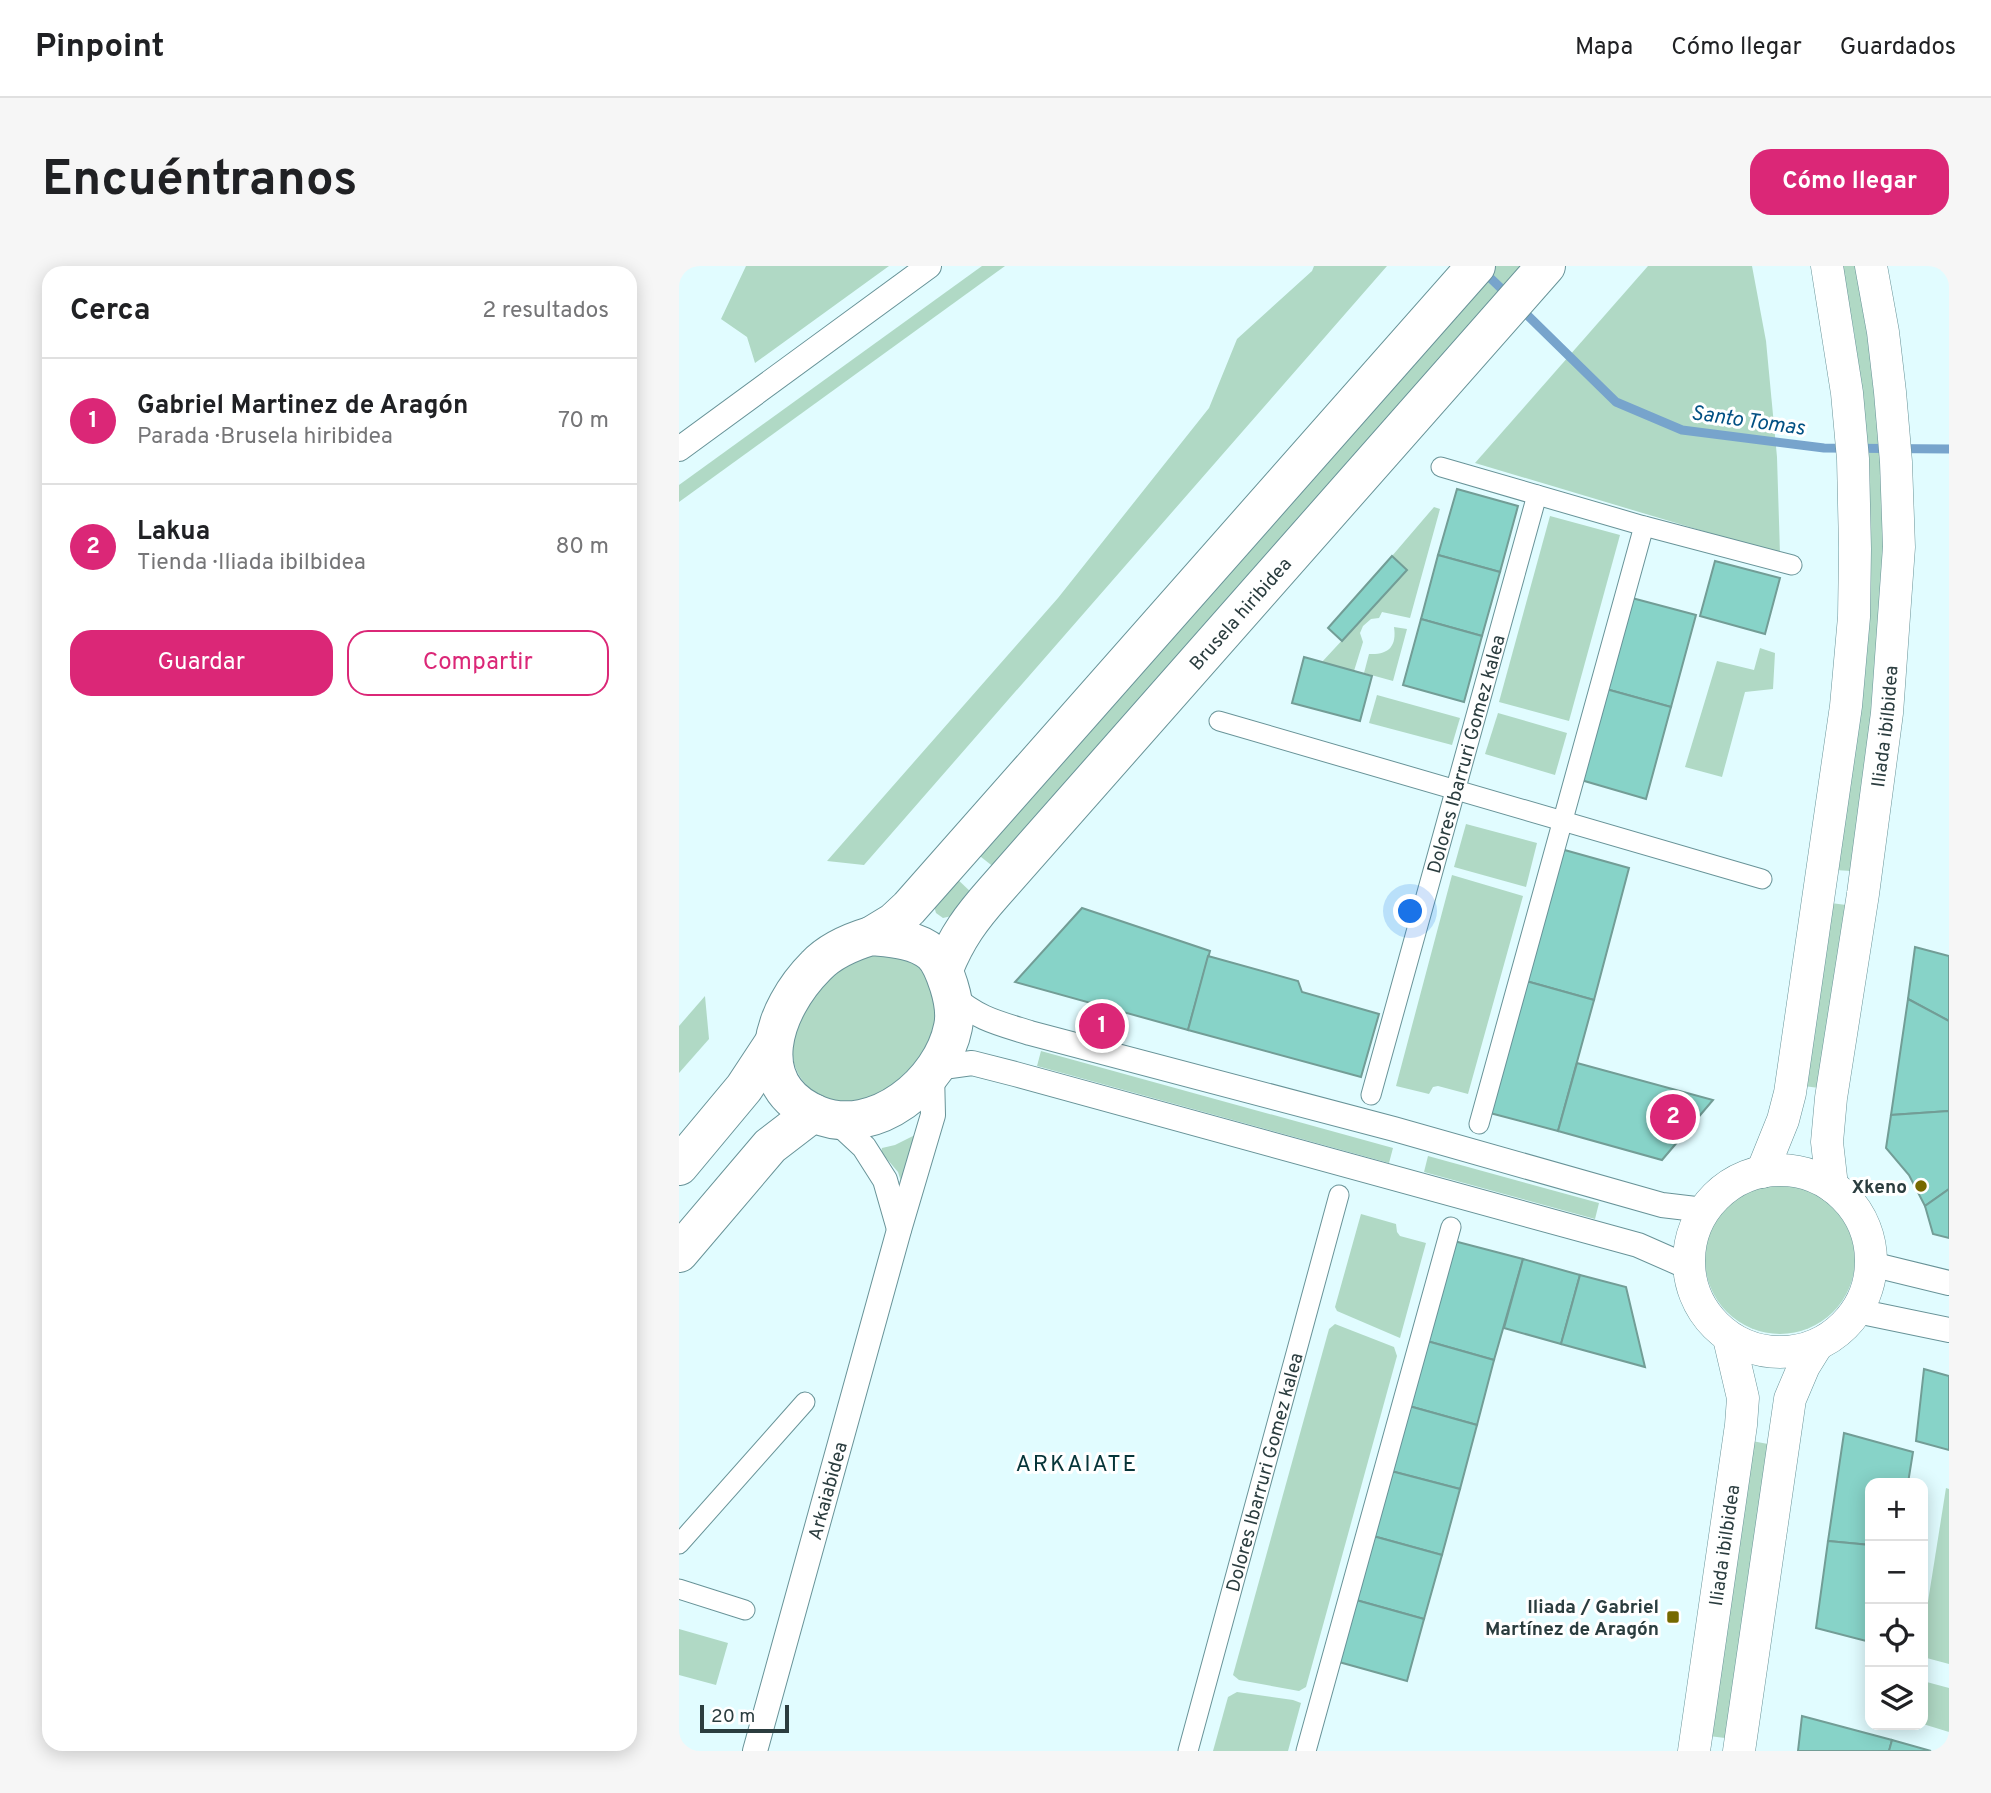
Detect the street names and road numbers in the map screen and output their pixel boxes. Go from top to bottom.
street label: Brusela hiribidea [1185,553,1298,676]
street label: Dolores Ibarruri Gomez kalea [1423,632,1512,876]
street label: Iliada ibilbidea [1867,665,1904,789]
street label: Dolores Ibarruri Gomez kalea [1222,1350,1310,1595]
street label: Arkaiabidea [804,1439,854,1543]
street label: Iliada ibilbidea [1705,1483,1746,1608]

